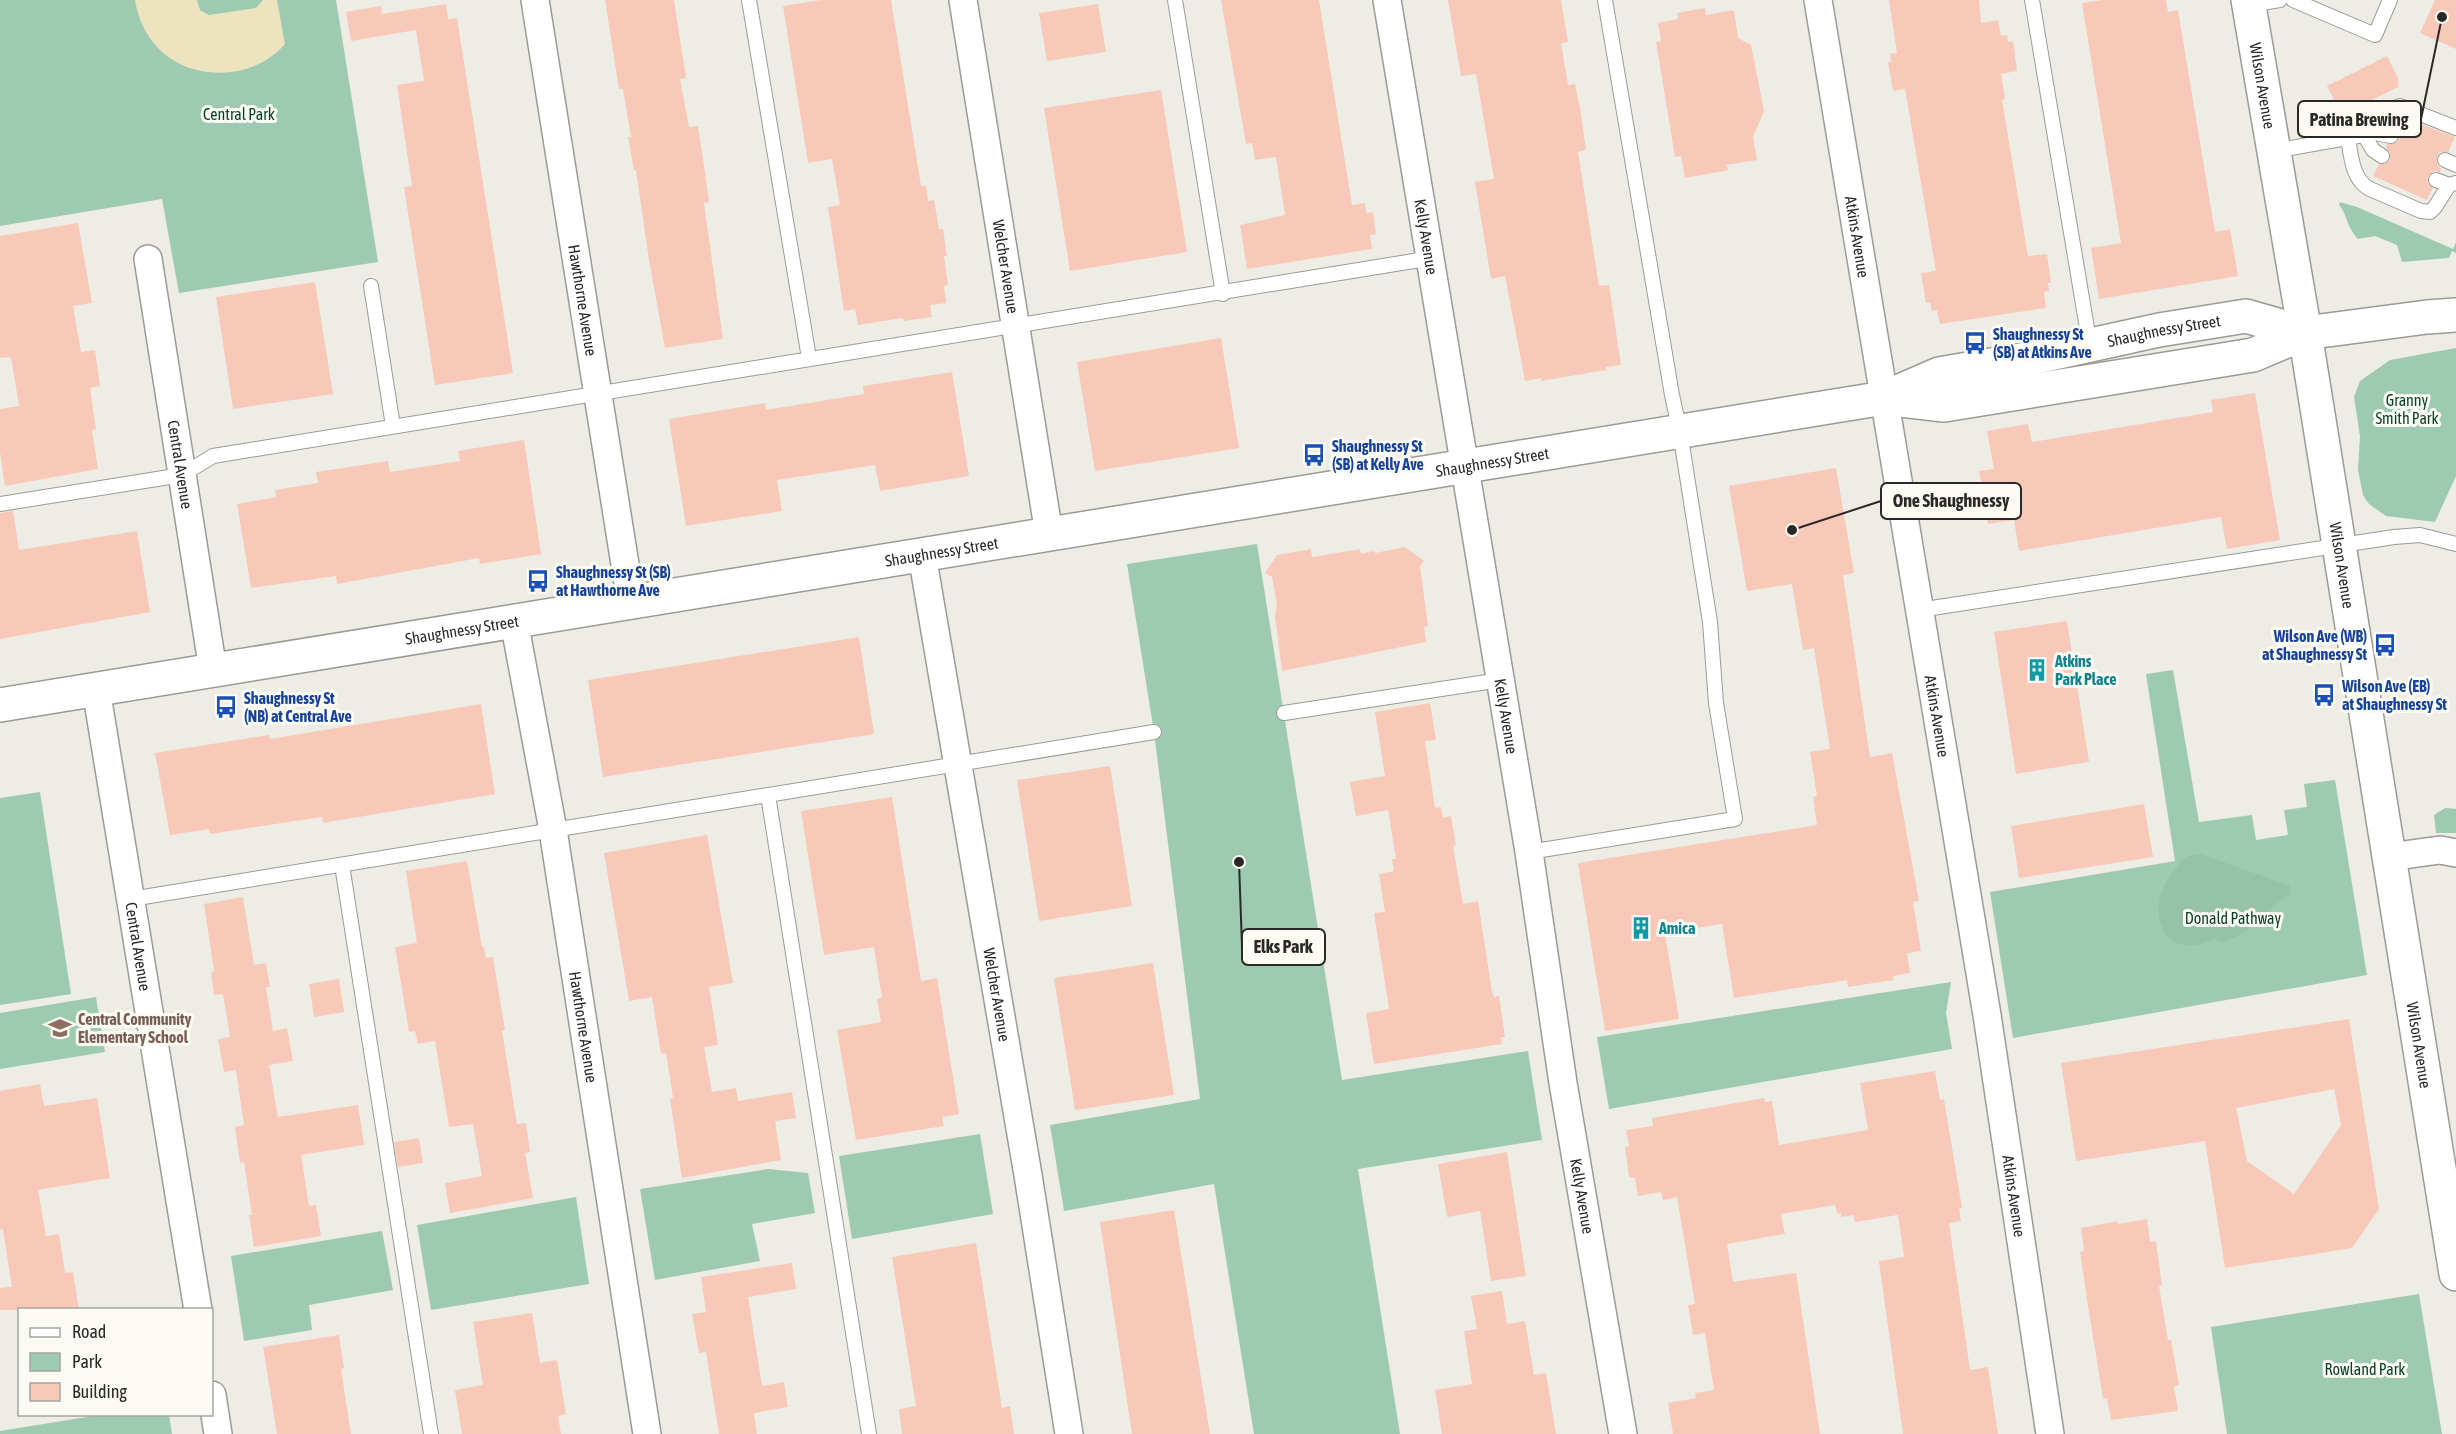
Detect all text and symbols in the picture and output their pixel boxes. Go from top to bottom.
street label: Wilson Avenue [2246,41,2279,130]
callout: Patina Brewing [2298,101,2421,137]
park label: Central Park [203,105,275,123]
text: Patina Brewing [2310,109,2409,130]
street label: Atkins Avenue [1842,195,1873,279]
street label: Kelly Avenue [1411,198,1442,276]
street label: Welcher Avenue [990,218,1022,315]
street label: Hawthorne Avenue [565,243,601,357]
street label: Shaughnessy Street [2106,311,2222,350]
place label: Shaughnessy St (SB) at Atkins Ave [1993,325,2092,361]
bus stop icon: Shaughnessy St (SB) at Atkins Ave [1962,330,1988,356]
park label: Granny Smith Park [2375,391,2439,427]
street label: Central Avenue [165,419,196,510]
place label: Shaughnessy St (SB) at Kelly Ave [1332,437,1424,473]
bus stop icon: Shaughnessy St (SB) at Kelly Ave [1301,442,1327,468]
street label: Shaughnessy Street [1434,444,1551,480]
callout: One Shaughnessy [1881,483,2021,519]
text: One Shaughnessy [1893,490,2010,511]
street label: Wilson Avenue [2326,521,2358,610]
street label: Shaughnessy Street [884,533,1000,570]
place label: Shaughnessy St (SB) at Hawthorne Ave [556,563,671,599]
bus stop icon: Shaughnessy St (SB) at Hawthorne Ave [525,568,551,594]
street label: Shaughnessy Street [404,612,520,648]
place label: Wilson Ave (WB) at Shaughnessy St [2262,627,2367,663]
bus stop icon: Wilson Ave (WB) at Shaughnessy St [2372,632,2398,658]
place label: Atkins Park Place [2054,652,2117,688]
building icon: Atkins Park Place [2024,657,2050,683]
street label: Atkins Avenue [1922,674,1953,758]
street label: Kelly Avenue [1491,677,1521,755]
place label: Wilson Ave (EB) at Shaughnessy St [2341,677,2447,713]
bus stop icon: Wilson Ave (EB) at Shaughnessy St [2311,682,2337,708]
place label: Shaughnessy St (NB) at Central Ave [244,689,352,725]
bus stop icon: Shaughnessy St (NB) at Central Ave [213,694,239,720]
street label: Central Avenue [122,901,154,992]
park label: Donald Pathway [2185,909,2282,928]
building icon: Amica [1628,915,1654,941]
place label: Amica [1658,919,1695,937]
callout: Elks Park [1242,929,1325,965]
text: Elks Park [1253,936,1314,957]
street label: Welcher Avenue [980,946,1014,1043]
street label: Hawthorne Avenue [566,970,601,1084]
street label: Wilson Avenue [2403,1001,2435,1089]
place label: Central Community Elementary School [78,1010,192,1046]
school or university icon: Central Community Elementary School [47,1015,73,1041]
street label: Atkins Avenue [1999,1154,2029,1238]
street label: Kelly Avenue [1567,1157,1598,1235]
legend [18,1308,213,1416]
text: Road [72,1321,106,1342]
text: Park [72,1351,102,1372]
park label: Rowland Park [2325,1360,2405,1378]
text: Building [72,1381,127,1402]

